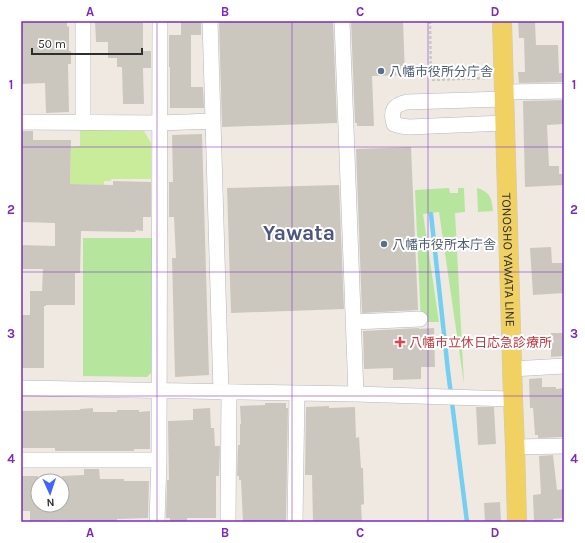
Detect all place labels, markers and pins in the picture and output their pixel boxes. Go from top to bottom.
place label: 八幡市役所分庁舎 [389,64,493,79]
marker: 八幡市役所分庁舎 [376,66,386,76]
place label: 八幡市役所本庁舎 [392,237,496,252]
marker: 八幡市役所本庁舎 [379,239,389,249]
place label: 八幡市立休日応急診療所 [409,335,552,350]
marker: 八幡市立休日応急診療所 [394,336,406,348]

